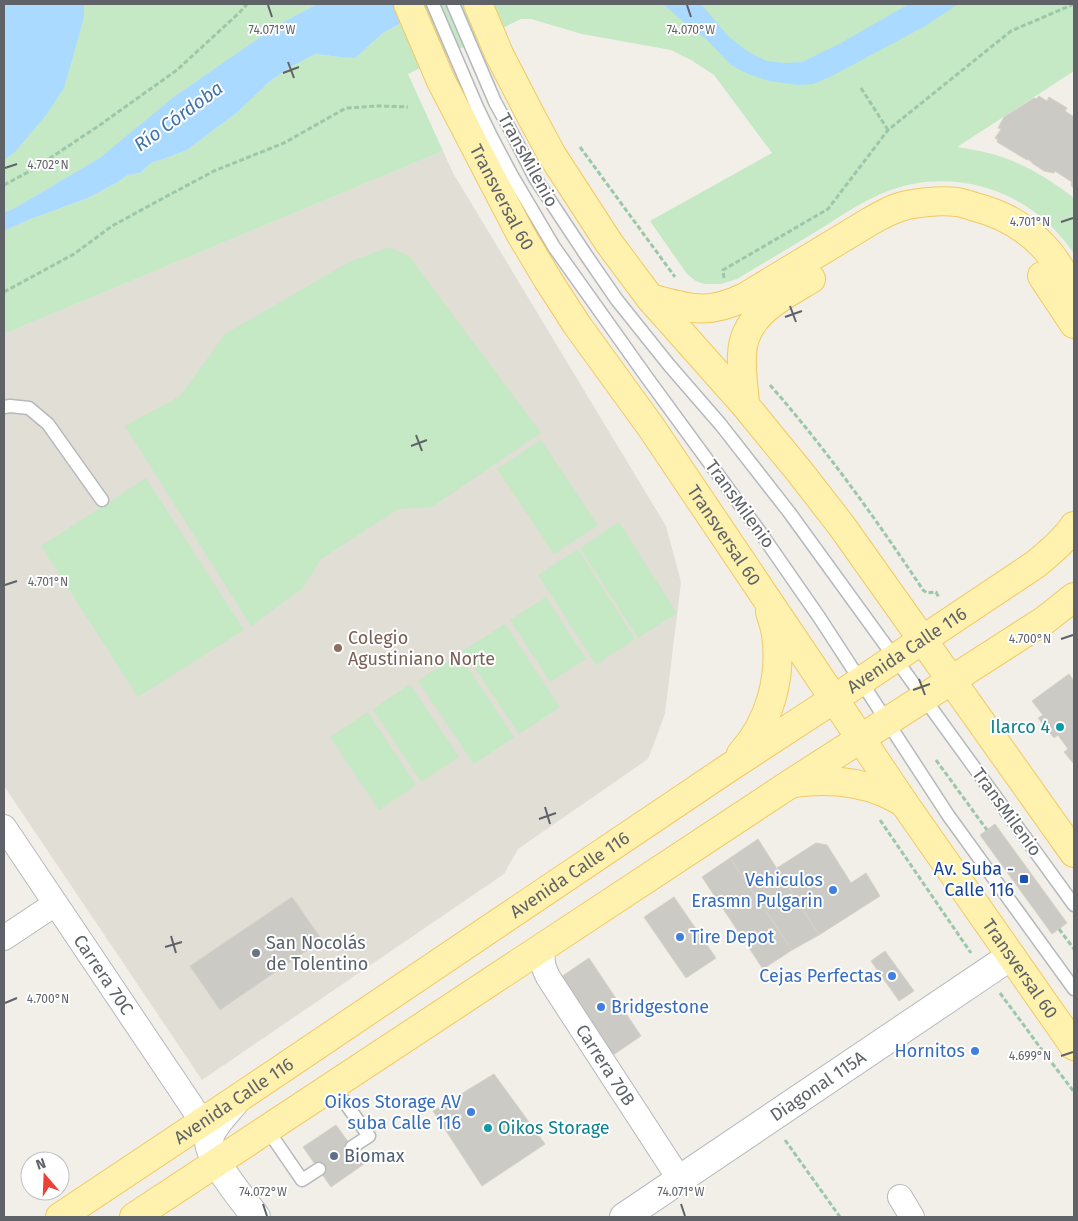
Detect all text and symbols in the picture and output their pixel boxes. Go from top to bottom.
text: 74.071°W [249,23,296,37]
text: 74.070°W [667,23,715,37]
water label: Río Córdoba [129,76,227,156]
street label: TransMilenio [493,109,563,211]
street label: Transversal 60 [465,141,539,254]
text: 4.702°N [27,158,69,172]
text: 4.701°N [1010,215,1050,229]
street label: TransMilenio [701,455,779,553]
street label: Transversal 60 [682,481,766,590]
text: 4.701°N [28,575,68,589]
street label: Avenida Calle 116 [843,602,971,698]
place label: Colegio Agustiniano Norte [348,627,495,670]
text: 4.700°N [1009,632,1051,646]
marker: Colegio Agustiniano Norte [332,642,344,654]
place label: Ilarco 4 [990,716,1050,738]
marker: Ilarco 4 [1054,721,1066,733]
street label: TransMilenio [968,763,1046,861]
street label: Avenida Calle 116 [506,827,634,923]
place label: Av. Suba - Calle 116 [934,858,1014,901]
place label: Vehiculos Erasmn Pulgarin [691,869,823,912]
marker: Av. Suba - Calle 116 [1018,873,1030,885]
marker: Vehiculos Erasmn Pulgarin [827,884,839,896]
street label: Transversal 60 [978,915,1062,1023]
place label: Tire Depot [690,926,775,948]
street label: Carrera 70C [69,931,138,1019]
marker: Tire Depot [674,931,686,943]
place label: San Nocolás de Tolentino [266,932,368,975]
marker: San Nocolás de Tolentino [250,947,262,959]
place label: Cejas Perfectas [759,965,882,987]
marker: Cejas Perfectas [886,970,898,982]
text: 4.700°N [27,992,69,1006]
place label: Bridgestone [611,996,709,1018]
marker: Bridgestone [595,1001,607,1013]
street label: Carrera 70B [571,1020,640,1110]
place label: Hornitos [895,1040,965,1062]
marker: Hornitos [969,1045,981,1057]
street label: Diagonal 115A [766,1046,871,1126]
text: 4.699°N [1009,1049,1051,1063]
street label: Avenida Calle 116 [170,1053,298,1149]
place label: Oikos Storage AV suba Calle 116 [325,1091,461,1134]
marker: Oikos Storage AV suba Calle 116 [465,1106,477,1118]
place label: Oikos Storage [498,1117,610,1139]
marker: Oikos Storage [482,1122,494,1134]
place label: Biomax [344,1145,405,1167]
marker: Biomax [328,1150,340,1162]
north arrow [20,1151,70,1201]
text: N [34,1155,48,1174]
text: 74.072°W [239,1185,287,1199]
text: 74.071°W [658,1185,705,1199]

